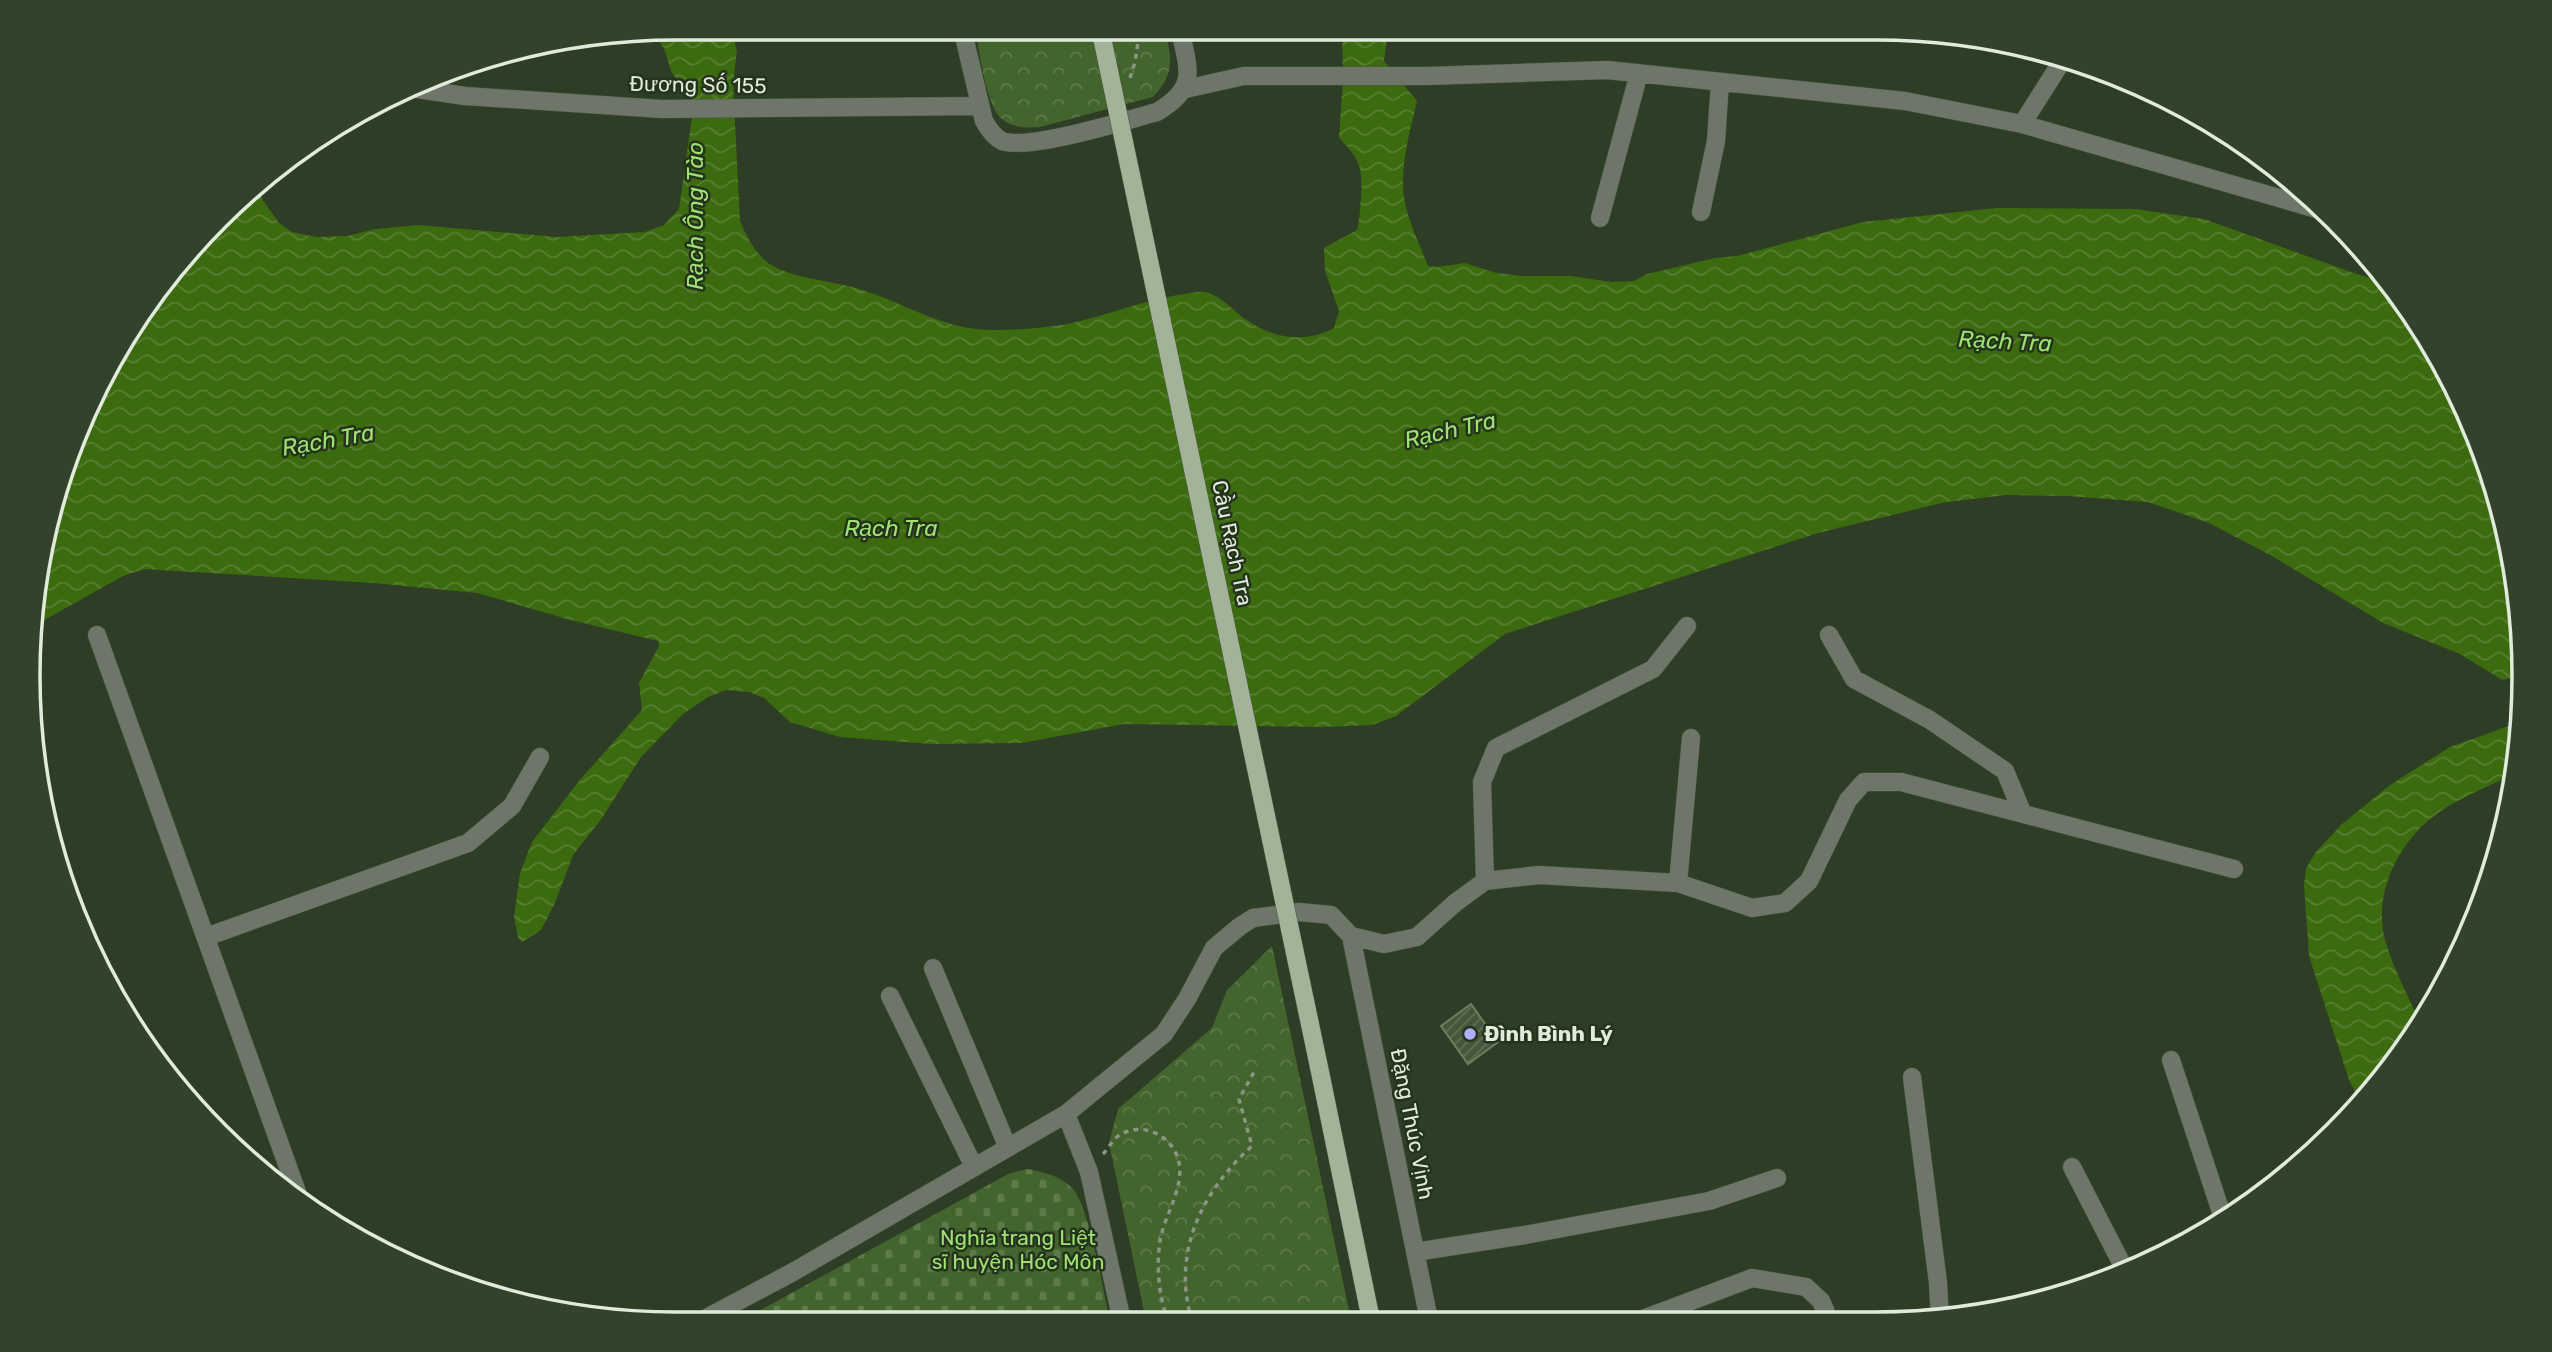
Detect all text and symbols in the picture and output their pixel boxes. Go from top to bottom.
street label: Đương Số 155 [629,71,767,98]
water label: Rạch Ông Tào [681,142,709,290]
water label: Rạch Tra [1958,325,2052,357]
water label: Rạch Tra [1401,406,1499,454]
water label: Rạch Tra [279,418,377,462]
street label: Cầu Rạch Tra [1207,478,1258,608]
water label: Rạch Tra [844,514,938,542]
place label: Đình Bình Lý [1484,1021,1613,1046]
marker: Đình Bình Lý [1462,1026,1478,1042]
street label: Đặng Thúc Vịnh [1386,1046,1439,1202]
park label: Nghĩa trang Liệt sĩ huyện Hóc Môn [932,1225,1104,1274]

